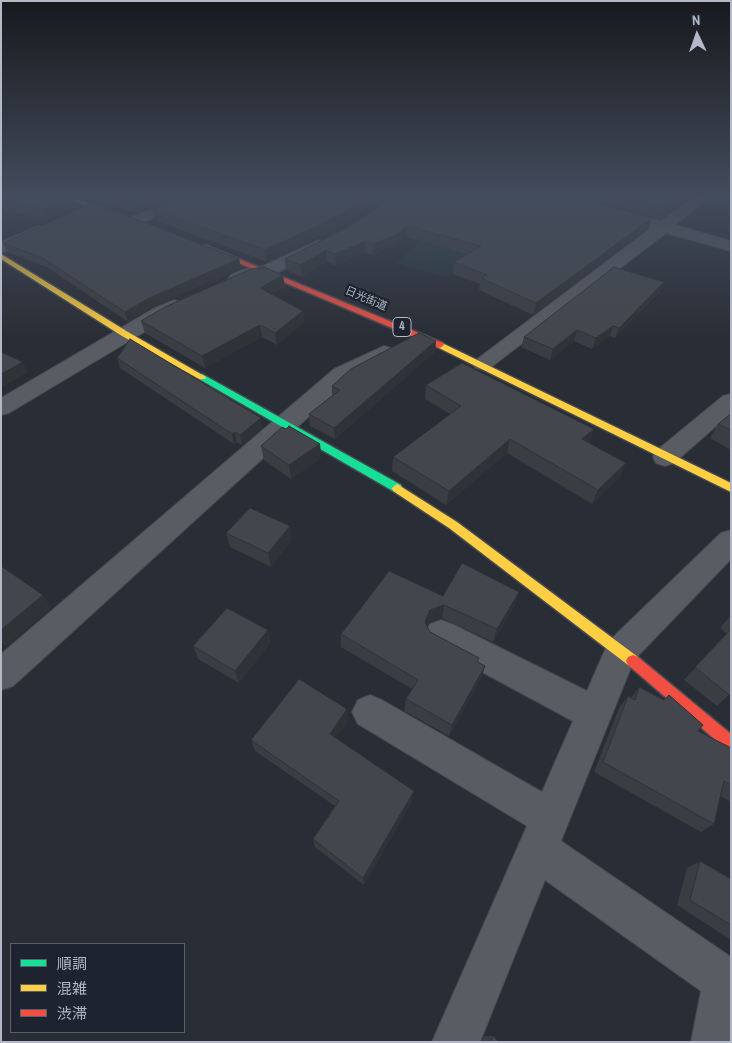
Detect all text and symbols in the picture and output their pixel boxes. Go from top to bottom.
north arrow [672,10,722,60]
text: N [692,11,701,29]
street label: 日光街道 [343,284,389,314]
road number: 4 [393,318,411,337]
legend [10,943,185,1033]
text: 順調 [57,953,87,974]
text: 混雑 [57,978,87,999]
text: 渋滞 [57,1003,87,1024]

